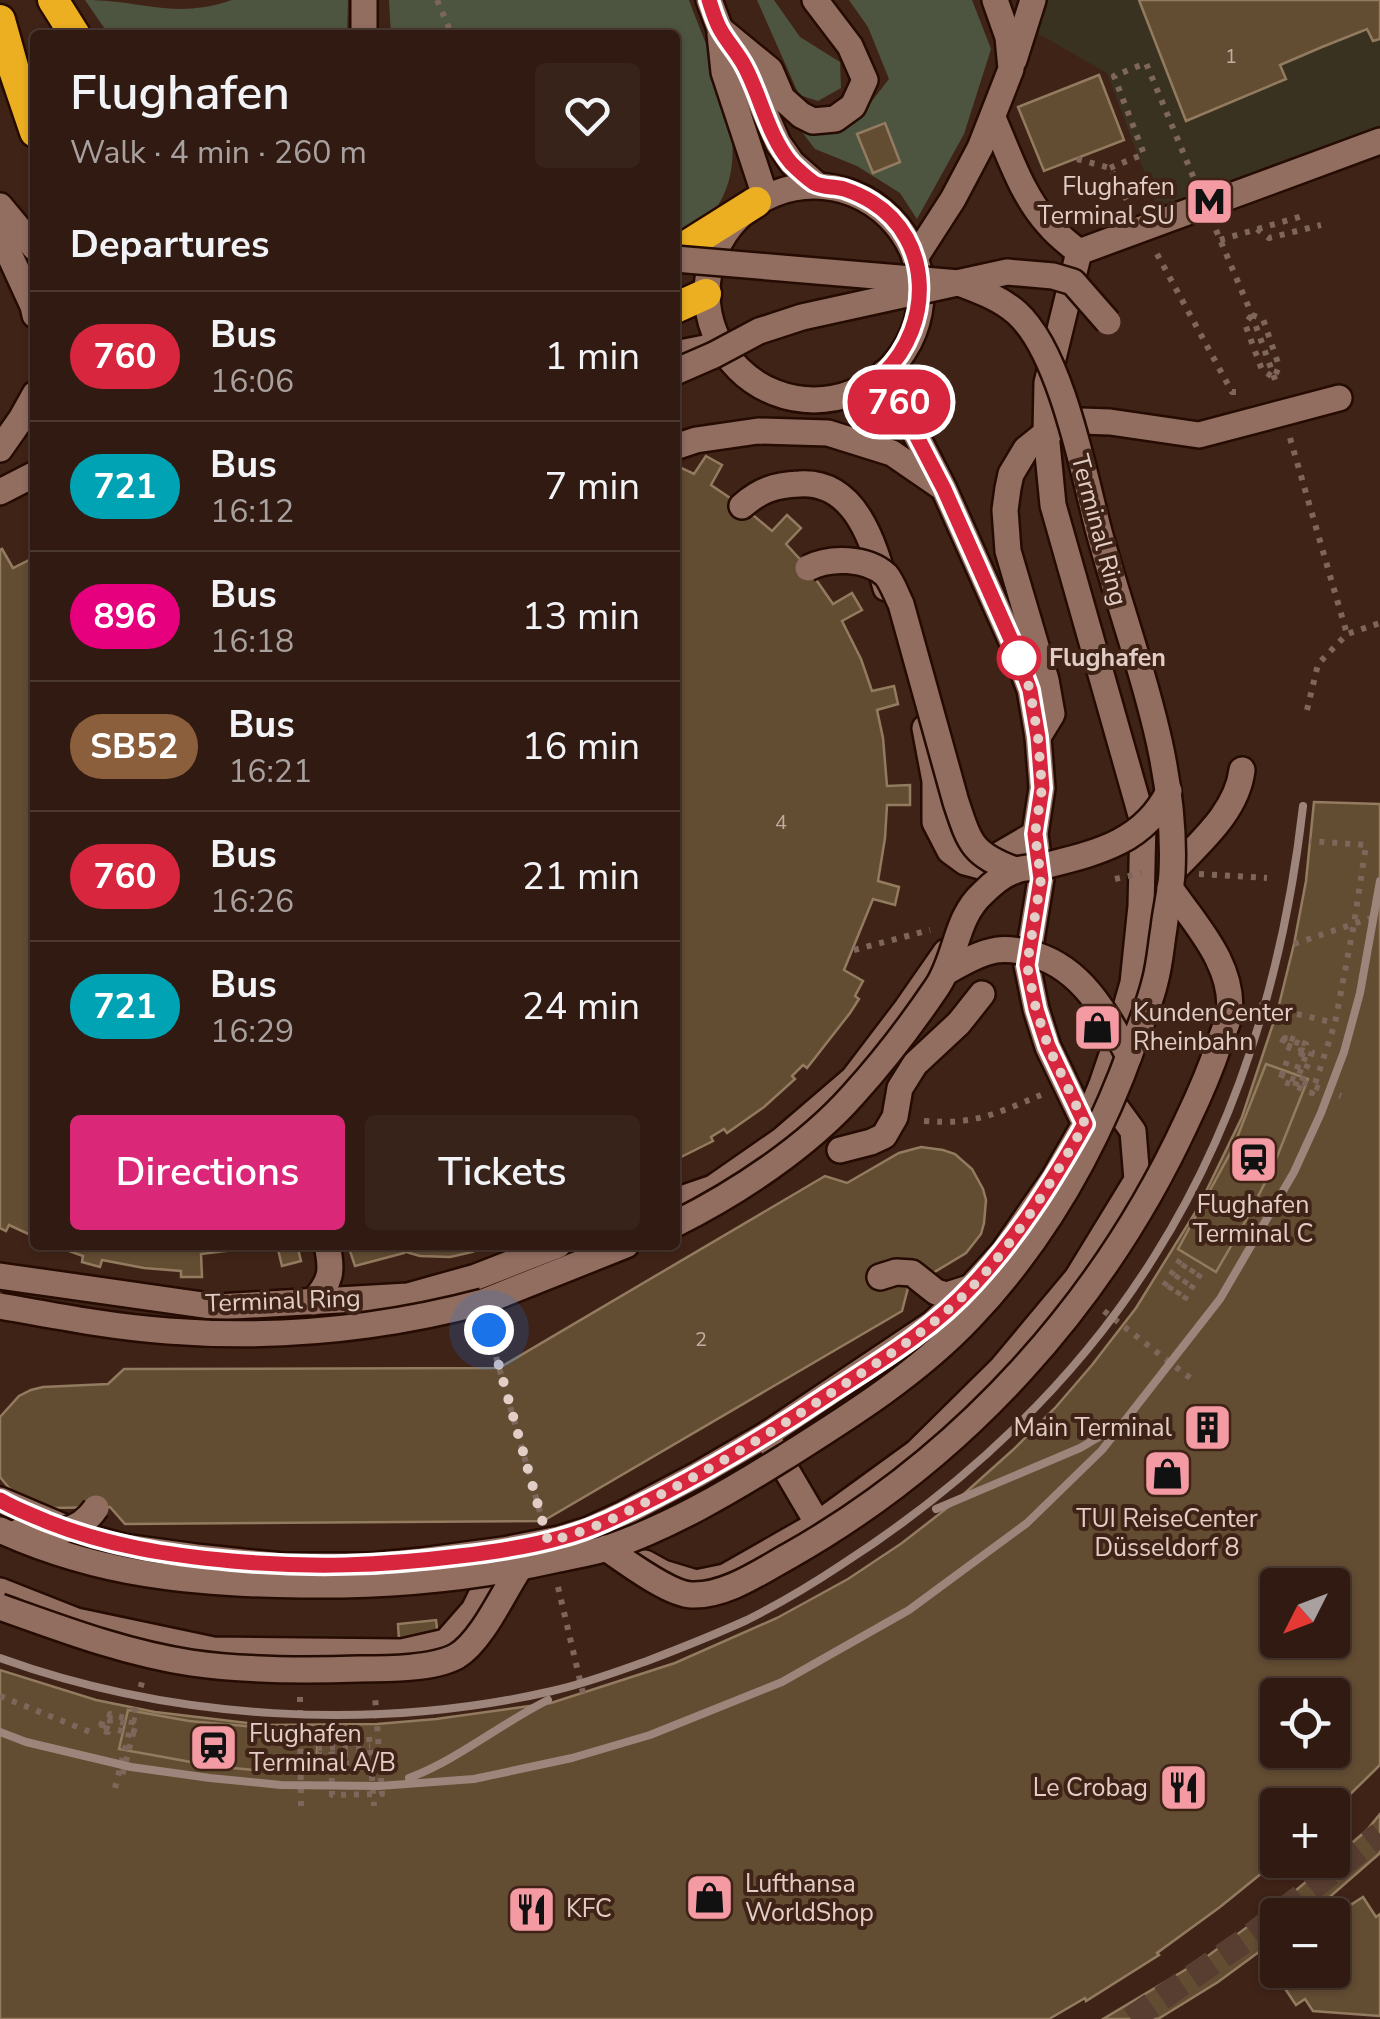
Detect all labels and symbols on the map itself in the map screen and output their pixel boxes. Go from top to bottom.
house number: 1 [1225,43,1237,70]
place label: Flughafen Terminal SU [1038,170,1175,233]
metro station icon: Flughafen Terminal SU [1184,175,1236,227]
line badge: 760 [842,370,956,434]
street label: Terminal Ring [1062,451,1136,609]
marker: Flughafen [998,637,1040,679]
place label: Flughafen [1049,641,1166,675]
house number: 4 [775,809,787,836]
place label: KundenCenter Rheinbahn [1133,996,1293,1059]
shop icon: KundenCenter Rheinbahn [1072,1001,1124,1053]
station icon: Flughafen Terminal C [1227,1133,1279,1185]
place label: Flughafen Terminal C [1193,1188,1313,1251]
street label: Terminal Ring [205,1281,361,1321]
your location [464,1305,514,1355]
house number: 2 [695,1326,707,1353]
building icon: Main Terminal [1181,1402,1233,1454]
place label: Main Terminal [1014,1411,1173,1445]
shop icon: TUI ReiseCenter Düsseldorf 8 [1141,1447,1193,1499]
place label: TUI ReiseCenter Düsseldorf 8 [1076,1502,1258,1565]
north arrow [1260,1568,1350,1658]
place label: Flughafen Terminal A/B [249,1717,396,1780]
station icon: Flughafen Terminal A/B [188,1722,240,1774]
restaurant icon: Le Crobag [1157,1762,1209,1814]
place label: Le Crobag [1033,1771,1148,1805]
place label: Lufthansa WorldShop [745,1867,874,1930]
shop icon: Lufthansa WorldShop [684,1872,736,1924]
restaurant icon: KFC [505,1883,557,1935]
place label: KFC [566,1892,612,1926]

